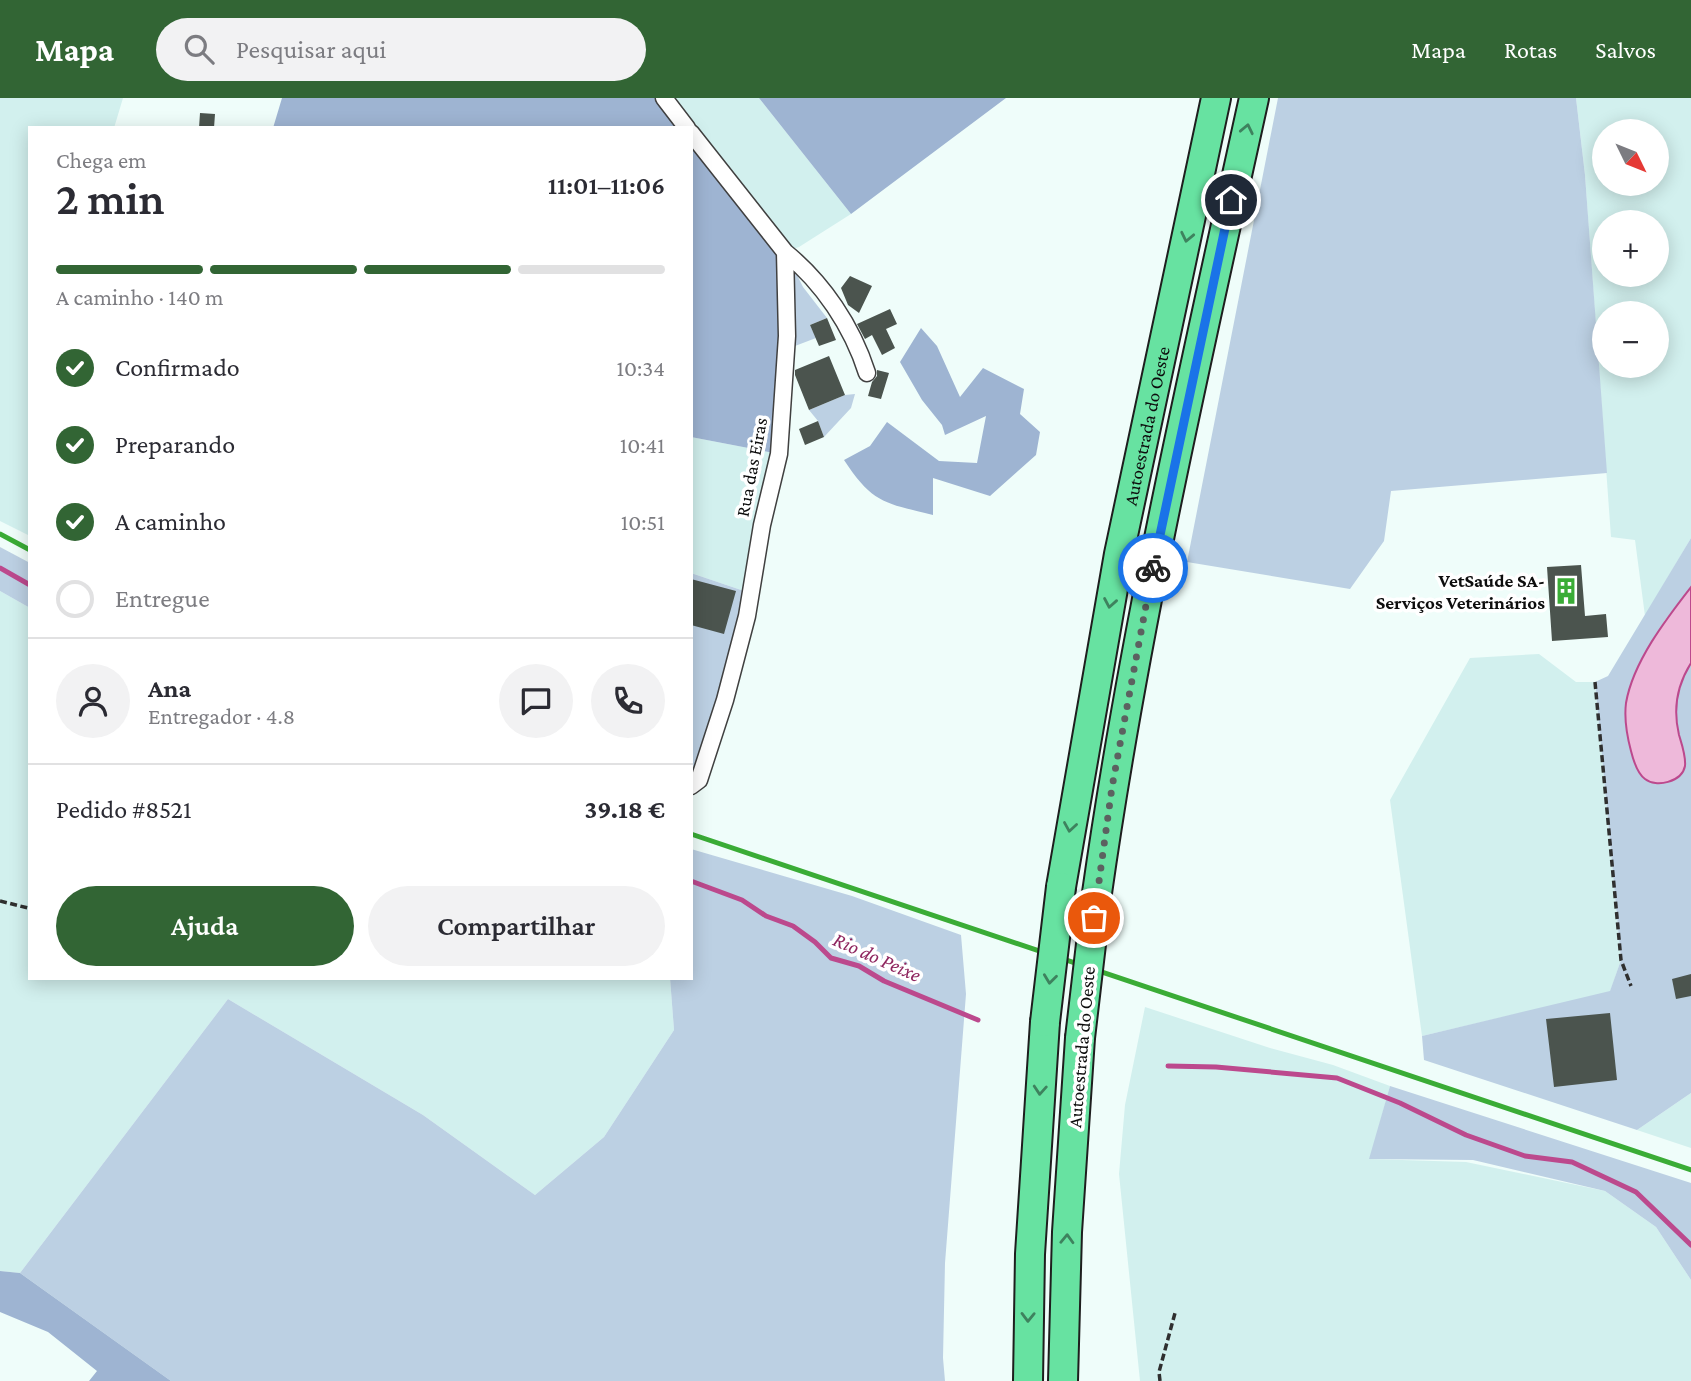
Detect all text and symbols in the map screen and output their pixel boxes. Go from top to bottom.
search box [156,18,646,81]
icon: search [180,30,218,68]
text: Mapa [35,31,114,68]
text: Pesquisar aqui [236,35,386,64]
text: Mapa [1411,36,1466,63]
text: Rotas [1504,36,1557,63]
text: Salvos [1595,36,1656,63]
north arrow [1592,119,1670,196]
map controls [1592,119,1669,378]
one-way arrow [1238,123,1253,135]
text: Chega em [56,147,147,173]
pin [1201,170,1261,230]
text: 11:01–11:06 [548,171,665,200]
text: 2 min [56,173,164,224]
icon: home [1212,181,1250,219]
button: + [1592,210,1669,287]
one-way arrow [1180,231,1195,243]
text: A caminho · 140 m [56,284,224,310]
button: − [1592,301,1669,378]
street label: Autoestrada do Oeste [1120,345,1174,507]
icon: check [56,349,94,387]
text: Confirmado [115,353,240,382]
text: 10:34 [616,355,665,381]
street label: Rua das Eiras [732,416,771,518]
icon: check [56,426,94,464]
text: Preparando [115,430,235,459]
text: 10:41 [620,432,665,458]
icon: check [56,503,94,541]
text: A caminho [115,507,226,536]
text: 10:51 [621,509,665,535]
courier [1118,533,1188,603]
icon: bike [1134,549,1172,587]
place label: VetSaúde SA- Serviços Veterinários [1376,570,1545,613]
building icon: VetSaúde SA- Serviços Veterinários [1551,576,1581,606]
text: Entregue [115,584,210,613]
one-way arrow [1103,597,1118,609]
button: person [56,664,130,738]
button: chat [499,664,573,738]
button: phone [591,664,665,738]
text: Ana [148,674,191,703]
text: Entregador · 4.8 [148,703,295,729]
text: Pedido #8521 [56,795,192,824]
text: 39.18 € [585,795,665,824]
one-way arrow [1063,821,1078,833]
button: Ajuda [56,886,354,966]
button: Compartilhar [368,886,665,966]
pin [1064,888,1124,948]
icon: bag [1075,899,1113,937]
water label: Rio do Peixe [829,927,925,987]
street label: Autoestrada do Oeste [1064,965,1099,1129]
one-way arrow [1043,974,1058,985]
one-way arrow [1033,1085,1048,1096]
one-way arrow [1059,1234,1074,1245]
one-way arrow [1021,1312,1036,1323]

